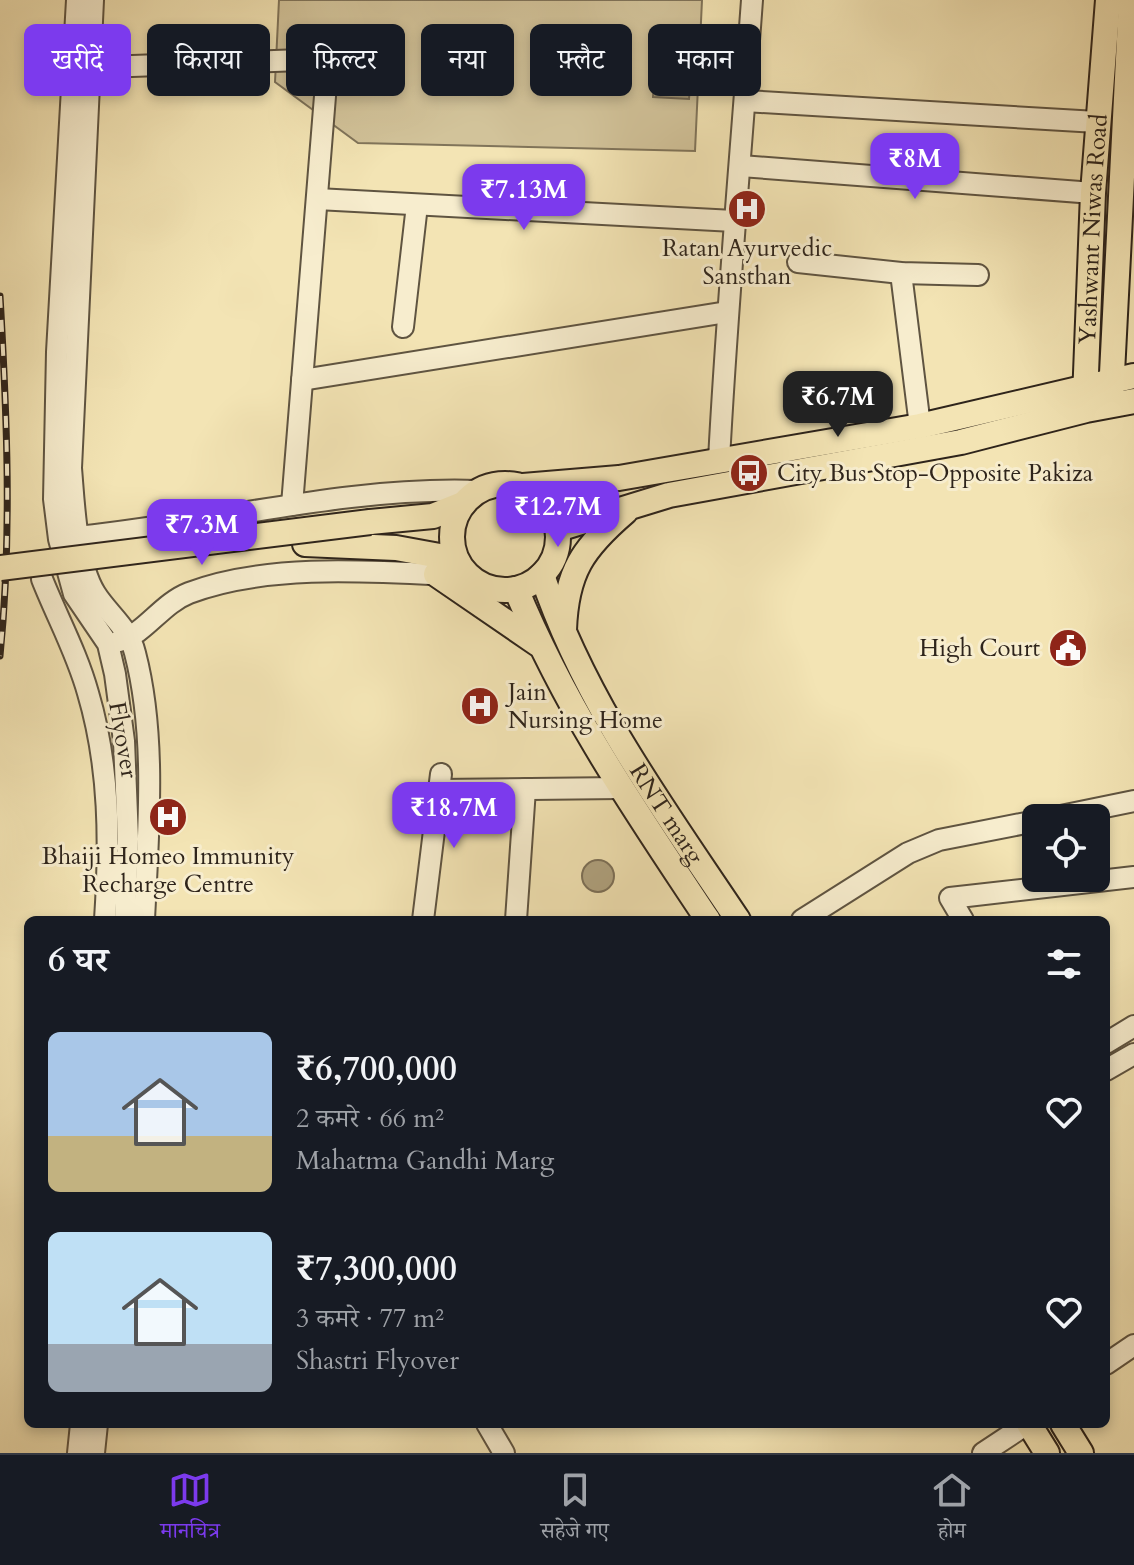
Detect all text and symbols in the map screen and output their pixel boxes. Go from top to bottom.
chip: खरीदें [24,24,131,96]
chip: किराया [147,24,270,96]
chip: फ़िल्टर [286,24,405,96]
chip: नया [421,24,514,96]
chip: फ़्लैट [530,24,632,96]
chip: मकान [648,24,761,96]
street label: Yashwant Niwas Road [1071,112,1116,345]
pin: ₹8M [876,133,954,201]
text: ₹8M [888,141,942,176]
pin: ₹7.13M [459,164,589,232]
text: ₹7.13M [480,172,568,207]
hospital icon: Ratan Ayurvedic Sansthan [726,188,768,230]
place label: Ratan Ayurvedic Sansthan [662,232,832,293]
pin: ₹6.7M [782,371,894,439]
text: ₹6.7M [801,379,875,414]
bus stop icon: City Bus Stop-Opposite Pakiza [728,452,770,494]
place label: City Bus Stop-Opposite Pakiza [777,457,1094,490]
pin: ₹12.7M [493,481,623,549]
text: ₹12.7M [514,489,602,524]
pin: ₹7.3M [146,499,258,567]
text: ₹7.3M [165,507,239,542]
public building icon: High Court [1047,627,1089,669]
place label: High Court [919,632,1040,665]
place label: Jain Nursing Home [505,676,663,737]
hospital icon: Jain Nursing Home [459,685,501,727]
street label: Flyover [100,699,146,781]
street label: RNT marg [622,757,712,871]
pin: ₹18.7M [389,782,519,850]
text: ₹18.7M [410,790,498,825]
hospital icon: Bhaiji Homeo Immunity Recharge Centre [147,796,189,838]
map controls [1022,804,1110,892]
button: locate [1022,804,1110,892]
place label: Bhaiji Homeo Immunity Recharge Centre [42,840,295,901]
text: 6 घर [48,937,108,983]
icon: filters [1042,942,1086,986]
text: ₹6,700,000 [296,1046,457,1092]
icon: home [112,1064,208,1160]
icon: heart [1042,1090,1086,1134]
text: 2 कमरे · 66 m² [296,1101,444,1136]
text: Mahatma Gandhi Marg [296,1143,554,1178]
text: ₹7,300,000 [296,1246,457,1292]
icon: home [112,1264,208,1360]
icon: heart [1042,1290,1086,1334]
text: 3 कमरे · 77 m² [296,1301,444,1336]
text: Shastri Flyover [296,1343,459,1378]
tab: मानचित्र [160,1468,220,1552]
tab: सहेजे गए [541,1468,609,1552]
tab: होम [930,1468,974,1552]

